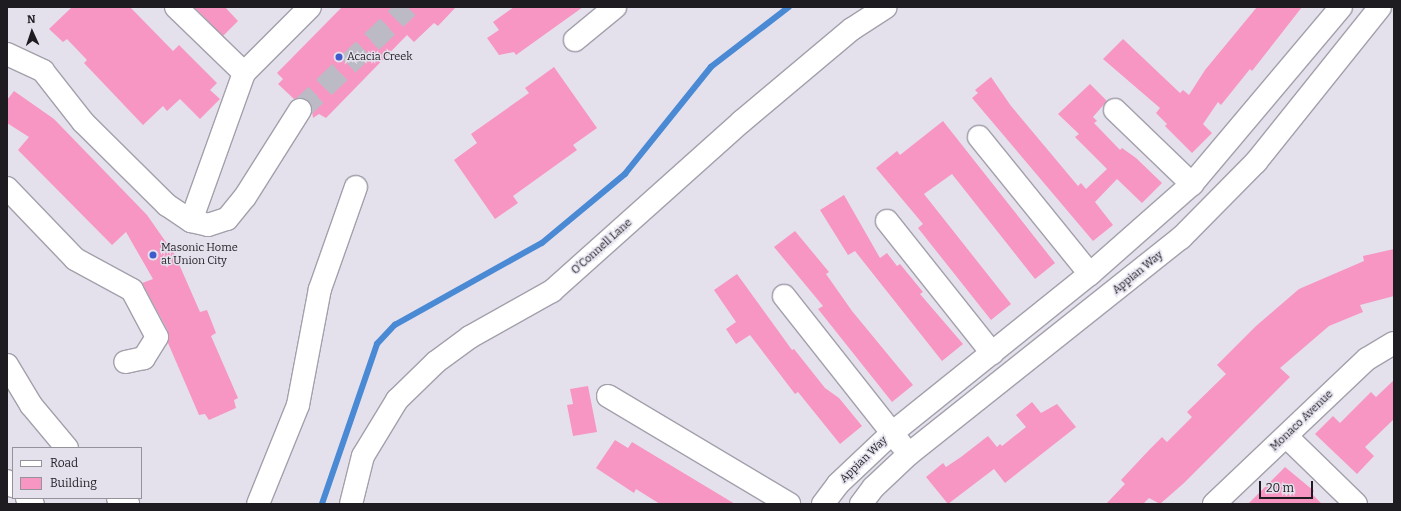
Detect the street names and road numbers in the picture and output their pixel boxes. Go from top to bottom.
street label: O’Connell Lane [569,217,635,277]
street label: Appian Way [1110,249,1166,297]
street label: Monaco Avenue [1268,388,1336,454]
street label: Appian Way [838,434,890,486]

